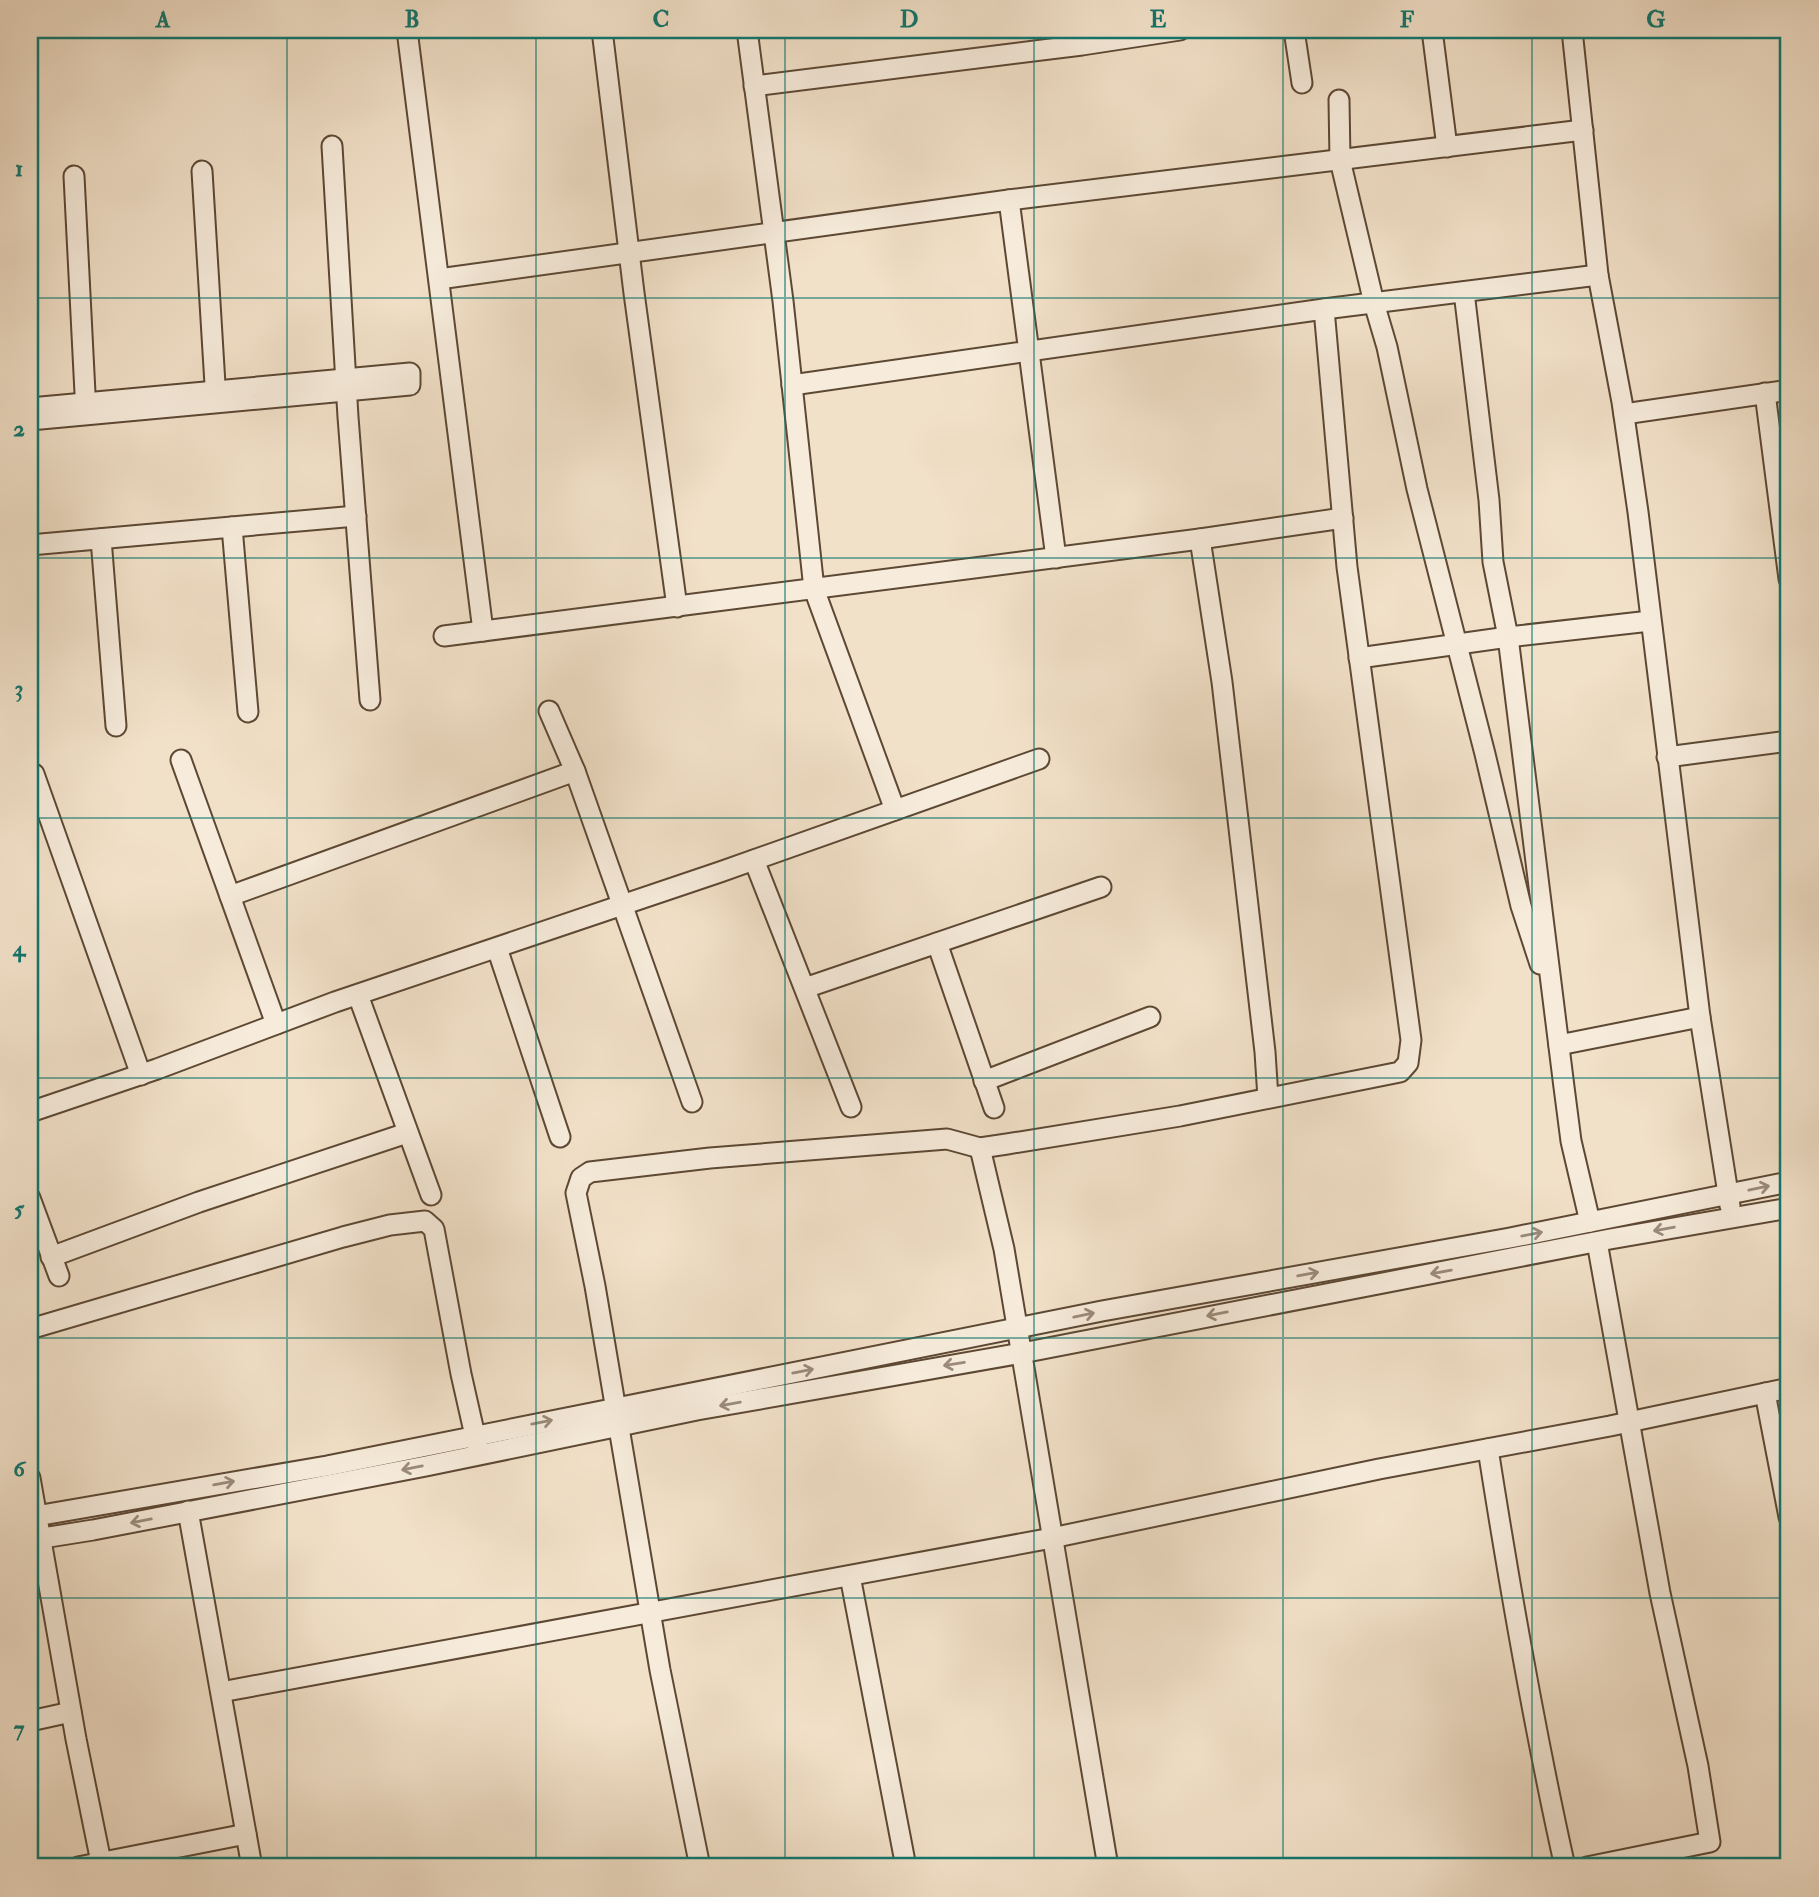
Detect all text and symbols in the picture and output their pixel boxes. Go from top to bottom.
text: A [155,5,171,34]
text: B [404,5,420,34]
text: C [653,5,669,34]
text: D [900,5,918,34]
text: E [1150,5,1167,34]
text: F [1400,5,1415,34]
text: G [1646,5,1666,34]
text: 1 [15,154,23,183]
text: 2 [13,414,25,443]
text: 3 [15,674,23,703]
text: 4 [12,934,27,963]
one-way arrow [1747,1181,1770,1195]
text: 5 [14,1194,25,1223]
one-way arrow [1653,1223,1676,1237]
one-way arrow [1520,1226,1543,1240]
one-way arrow [1430,1266,1453,1280]
one-way arrow [1296,1267,1319,1280]
one-way arrow [1072,1308,1095,1322]
one-way arrow [1206,1308,1229,1321]
one-way arrow [943,1358,966,1371]
one-way arrow [791,1363,814,1377]
one-way arrow [719,1398,742,1411]
one-way arrow [530,1415,553,1429]
text: 6 [13,1454,27,1483]
one-way arrow [401,1462,424,1475]
one-way arrow [212,1476,235,1489]
one-way arrow [130,1514,153,1528]
text: 7 [14,1714,25,1743]

